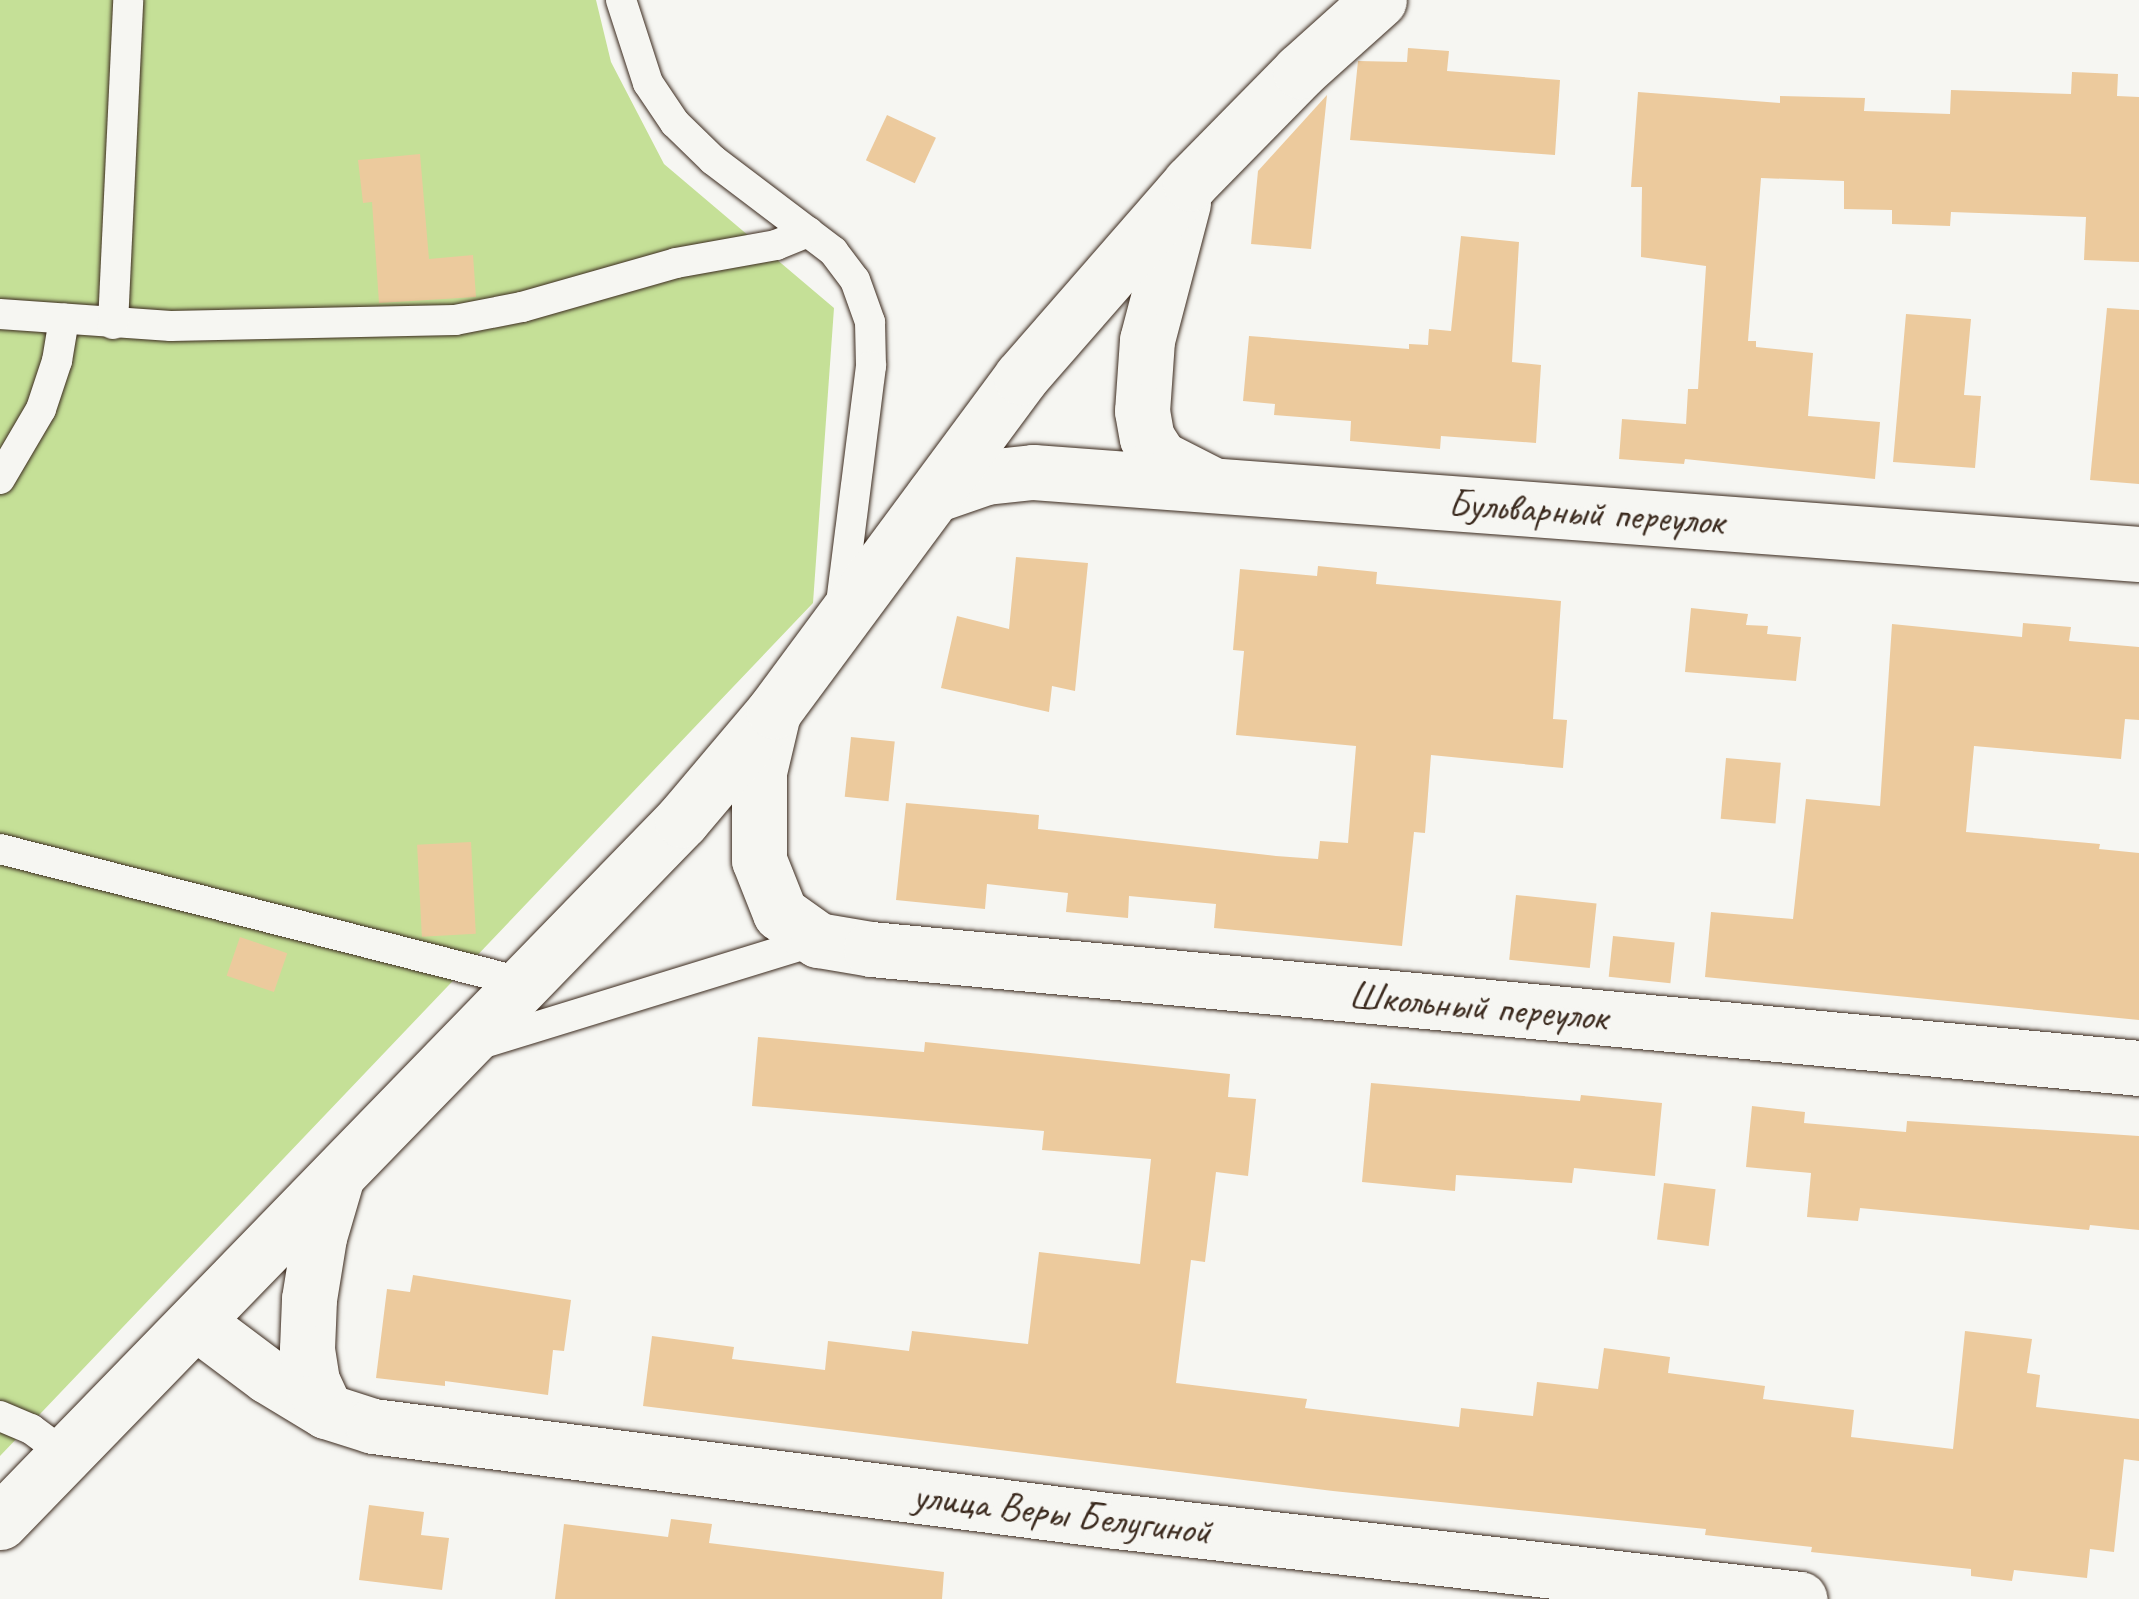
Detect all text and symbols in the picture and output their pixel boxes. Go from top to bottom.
street label: Бульварный переулок [1447,478,1725,546]
street label: Школьный переулок [1347,971,1609,1041]
street label: улица Веры Белугиной [911,1471,1213,1555]

